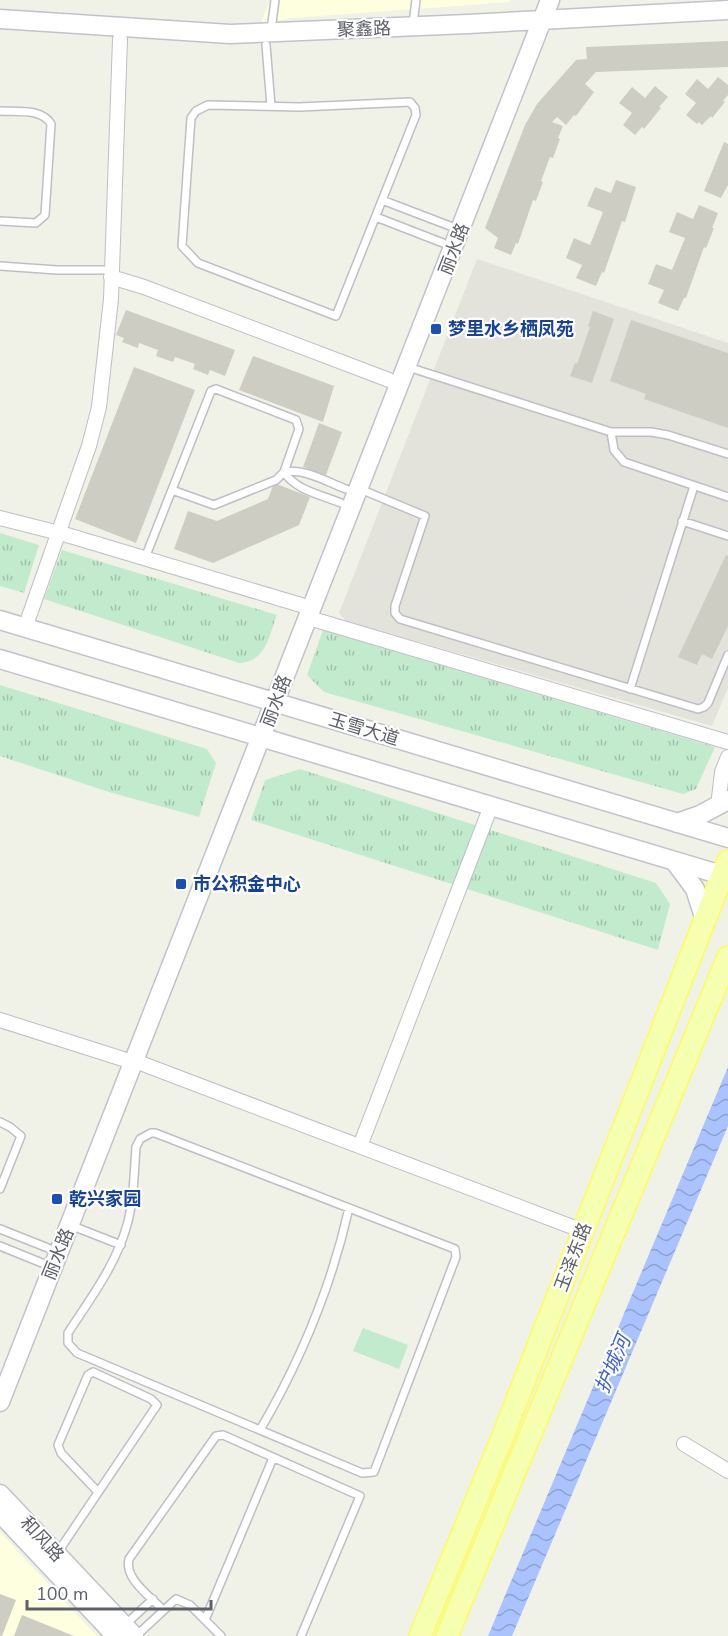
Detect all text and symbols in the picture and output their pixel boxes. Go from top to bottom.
street label: 聚鑫路 [337,16,391,42]
street label: 丽水路 [433,219,475,279]
place label: 梦里水乡栖凤苑 [448,317,574,341]
marker: 梦里水乡栖凤苑 [429,322,443,336]
street label: 丽水路 [255,671,297,731]
street label: 玉雪大道 [326,707,402,751]
place label: 市公积金中心 [193,872,301,896]
marker: 市公积金中心 [174,877,188,891]
place label: 乾兴家园 [69,1187,141,1211]
marker: 乾兴家园 [50,1192,64,1206]
street label: 玉泽东路 [549,1219,597,1295]
street label: 丽水路 [37,1224,79,1284]
water label: 护城河 [589,1327,639,1397]
street label: 和风路 [15,1511,69,1567]
scale bar [27,1573,212,1611]
text: 100 m [36,1582,88,1606]

